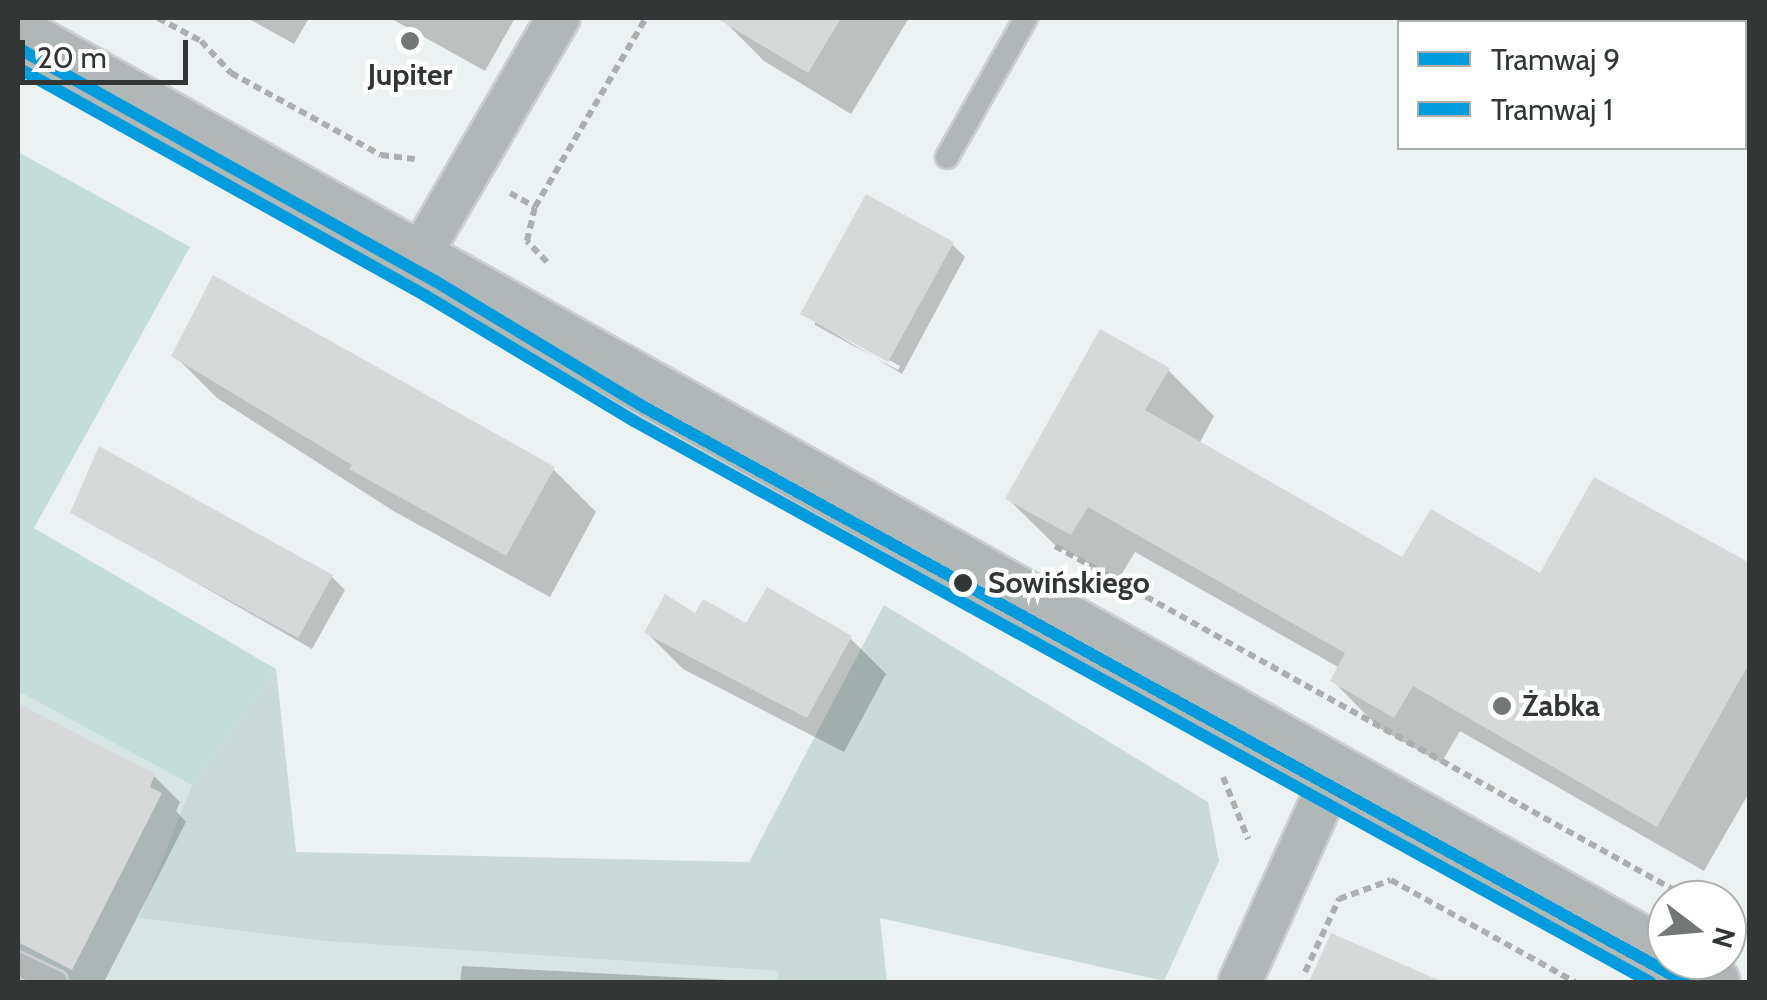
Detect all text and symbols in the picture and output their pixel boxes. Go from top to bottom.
scale bar [25,20,192,82]
legend [1397,20,1747,150]
marker: Jupiter [399,30,421,52]
text: 20 m [37,39,107,76]
text: Tramwaj 9 [1491,41,1620,78]
place label: Jupiter [368,57,452,93]
text: Tramwaj 1 [1491,91,1613,128]
place label: Sowińskiego [988,565,1150,601]
marker: Sowińskiego [947,567,979,599]
place label: Żabka [1522,688,1600,724]
marker: Żabka [1491,695,1513,717]
north arrow [1647,880,1747,980]
text: N [1705,924,1743,952]

